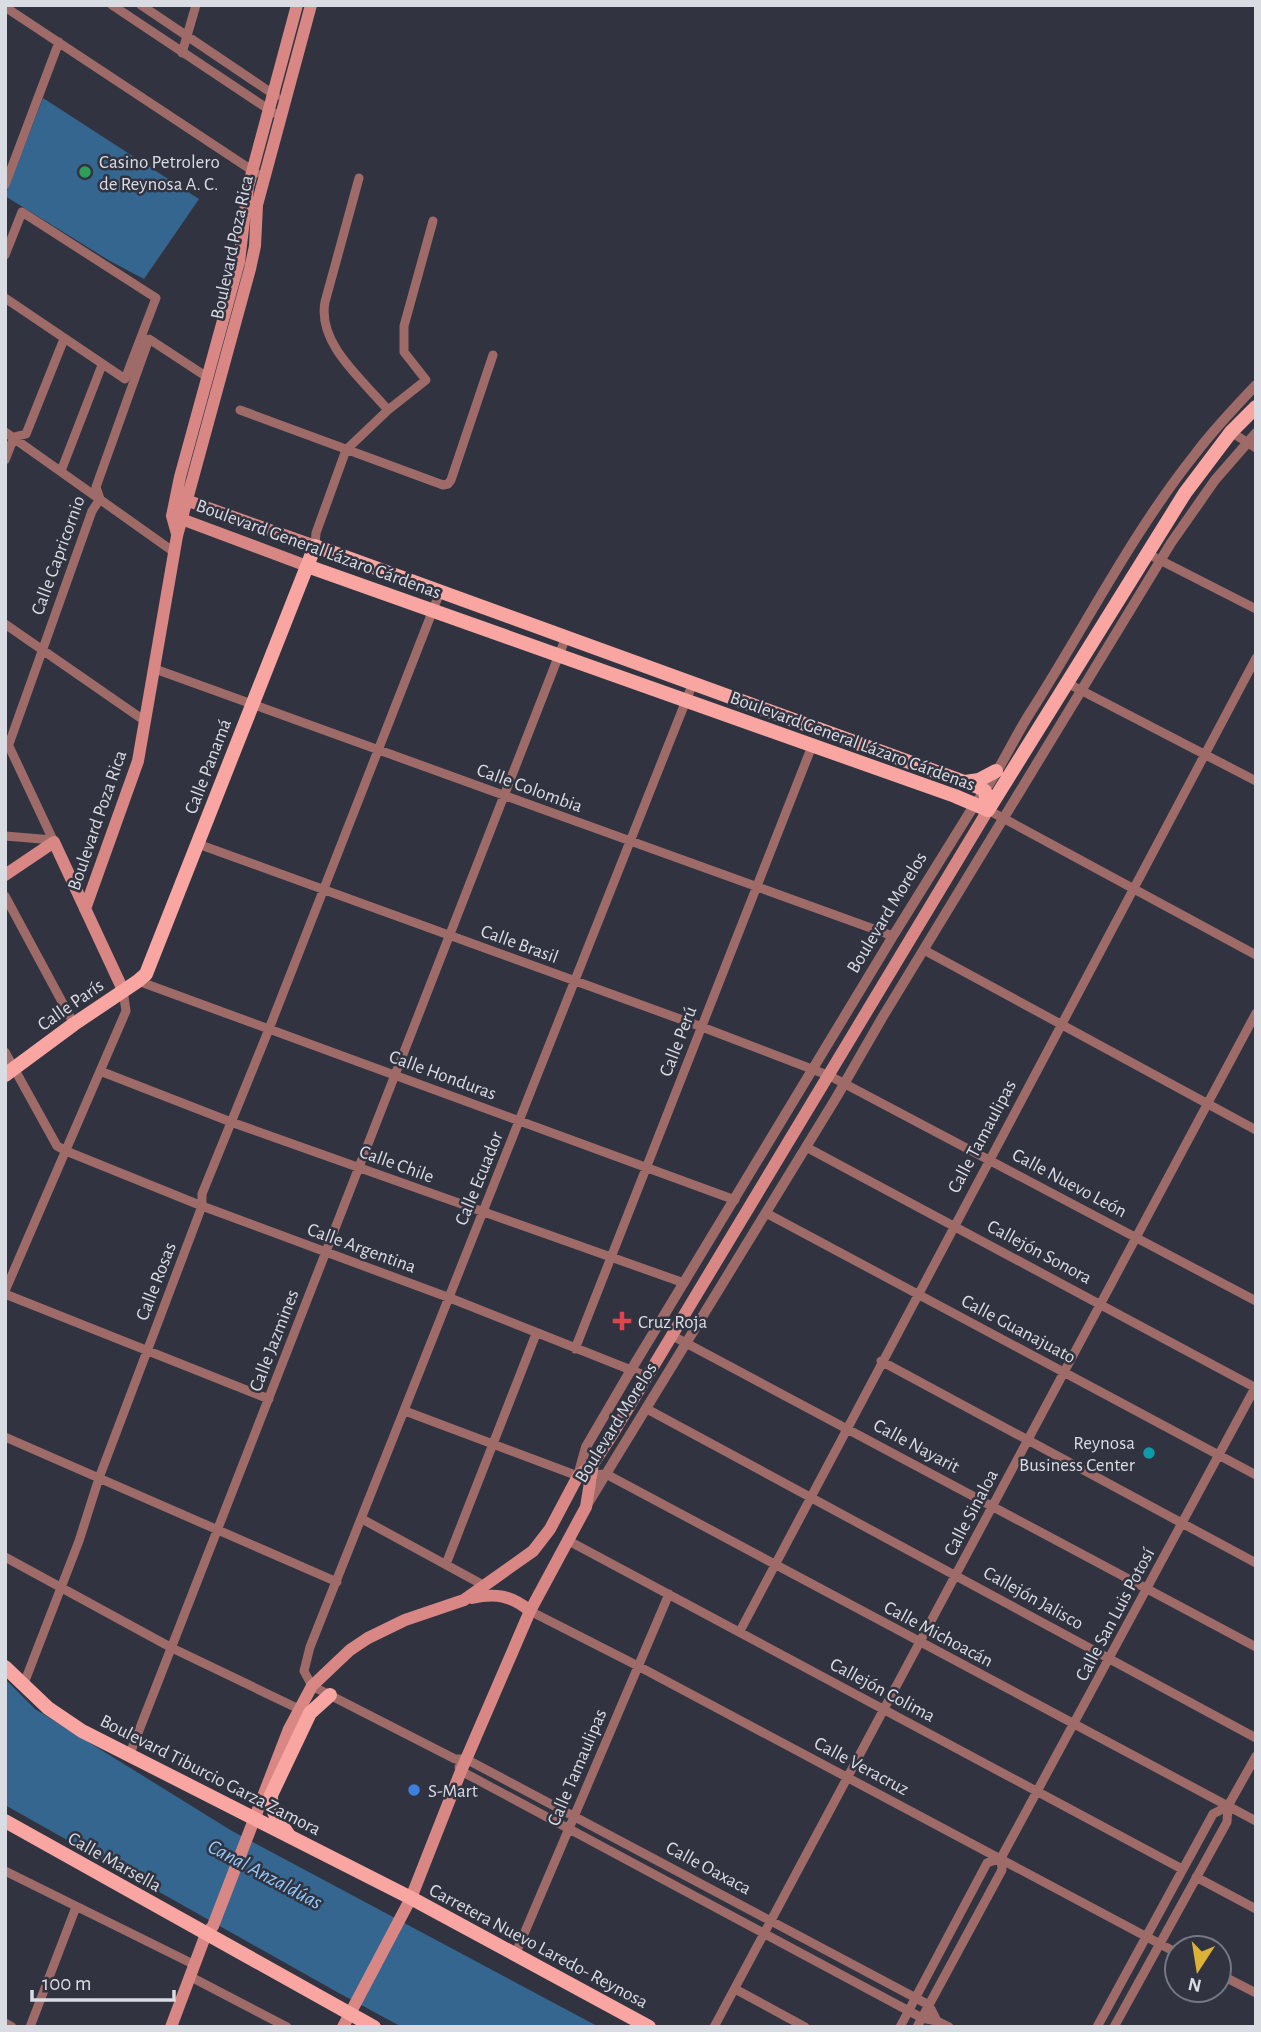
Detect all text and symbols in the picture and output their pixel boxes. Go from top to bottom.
place label: Casino Petrolero de Reynosa A. C. [99,153,220,194]
marker: Casino Petrolero de Reynosa A. C. [77,164,93,180]
street label: Boulevard Poza Rica [208,173,257,321]
street label: Calle Capricornio [28,493,89,618]
street label: Boulevard General Lázaro Cárdenas [193,496,444,603]
street label: Boulevard General Lázaro Cárdenas [727,688,978,795]
street label: Calle Panamá [182,716,235,817]
street label: Boulevard Poza Rica [65,748,130,893]
street label: Calle Colombia [474,761,585,816]
street label: Boulevard Morelos [844,849,931,977]
street label: Calle Brasil [478,922,561,967]
street label: Calle París [34,976,107,1035]
street label: Calle Perú [656,1003,701,1079]
street label: Calle Honduras [386,1047,499,1104]
street label: Calle Tamaulipas [945,1077,1020,1196]
street label: Calle Ecuador [452,1129,507,1228]
street label: Calle Chile [357,1142,436,1187]
street label: Calle Nuevo León [1009,1145,1130,1221]
street label: Callejón Sonora [984,1217,1095,1288]
street label: Calle Argentina [305,1220,418,1277]
street label: Calle Rosas [133,1240,180,1323]
street label: Calle Jazmines [246,1287,303,1394]
street label: Calle Guanajuato [958,1291,1079,1367]
marker: Cruz Roja [612,1311,632,1331]
place label: Cruz Roja [638,1313,708,1332]
street label: Boulevard Morelos [572,1359,661,1486]
street label: Calle Nayarit [870,1416,962,1477]
place label: Reynosa Business Center [1019,1434,1135,1475]
marker: Reynosa Business Center [1141,1445,1157,1461]
street label: Calle Sinaloa [941,1466,1002,1559]
street label: Calle San Luis Potosí [1072,1545,1159,1684]
street label: Callejón Jalisco [980,1563,1086,1634]
street label: Calle Michoacán [881,1598,996,1671]
street label: Callejón Colima [827,1655,938,1726]
street label: Calle Tamaulipas [544,1706,611,1829]
street label: Boulevard Tiburcio Garza Zamora [97,1711,324,1839]
street label: Calle Veracruz [811,1734,912,1799]
marker: S-Mart [406,1782,422,1798]
place label: S-Mart [428,1782,478,1801]
street label: Calle Marsella [64,1829,164,1896]
water label: Canal Anzaldúas [204,1836,326,1913]
street label: Calle Oaxaca [663,1838,754,1899]
street label: Carretera Nuevo Laredo- Reynosa [426,1881,651,2012]
north arrow [1163,1934,1233,2004]
scale bar [32,1958,173,2002]
text: 100 m [42,1973,92,1994]
text: N [1186,1973,1203,1995]

